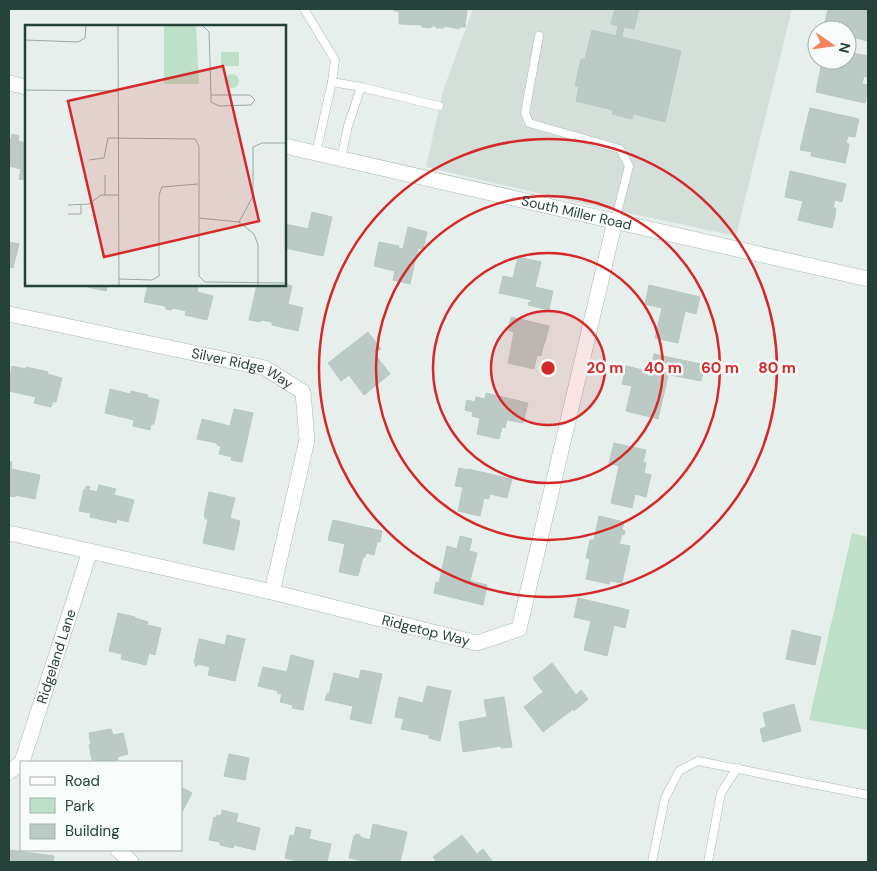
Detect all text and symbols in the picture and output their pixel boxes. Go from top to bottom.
north arrow [807,20,857,70]
inset map [25,25,286,286]
text: N [835,41,855,55]
street label: South Miller Road [520,191,633,234]
street label: Silver Ridge Way [190,344,297,393]
text: 20 m [587,358,623,378]
text: 40 m [644,358,682,378]
text: 60 m [701,358,739,378]
text: 80 m [758,358,796,378]
centre of rings [539,359,557,377]
street label: Ridgeland Lane [32,607,80,706]
street label: Ridgetop Way [380,611,472,650]
legend [20,761,182,851]
text: Road [65,771,100,791]
text: Park [65,796,95,816]
text: Building [65,821,120,841]

